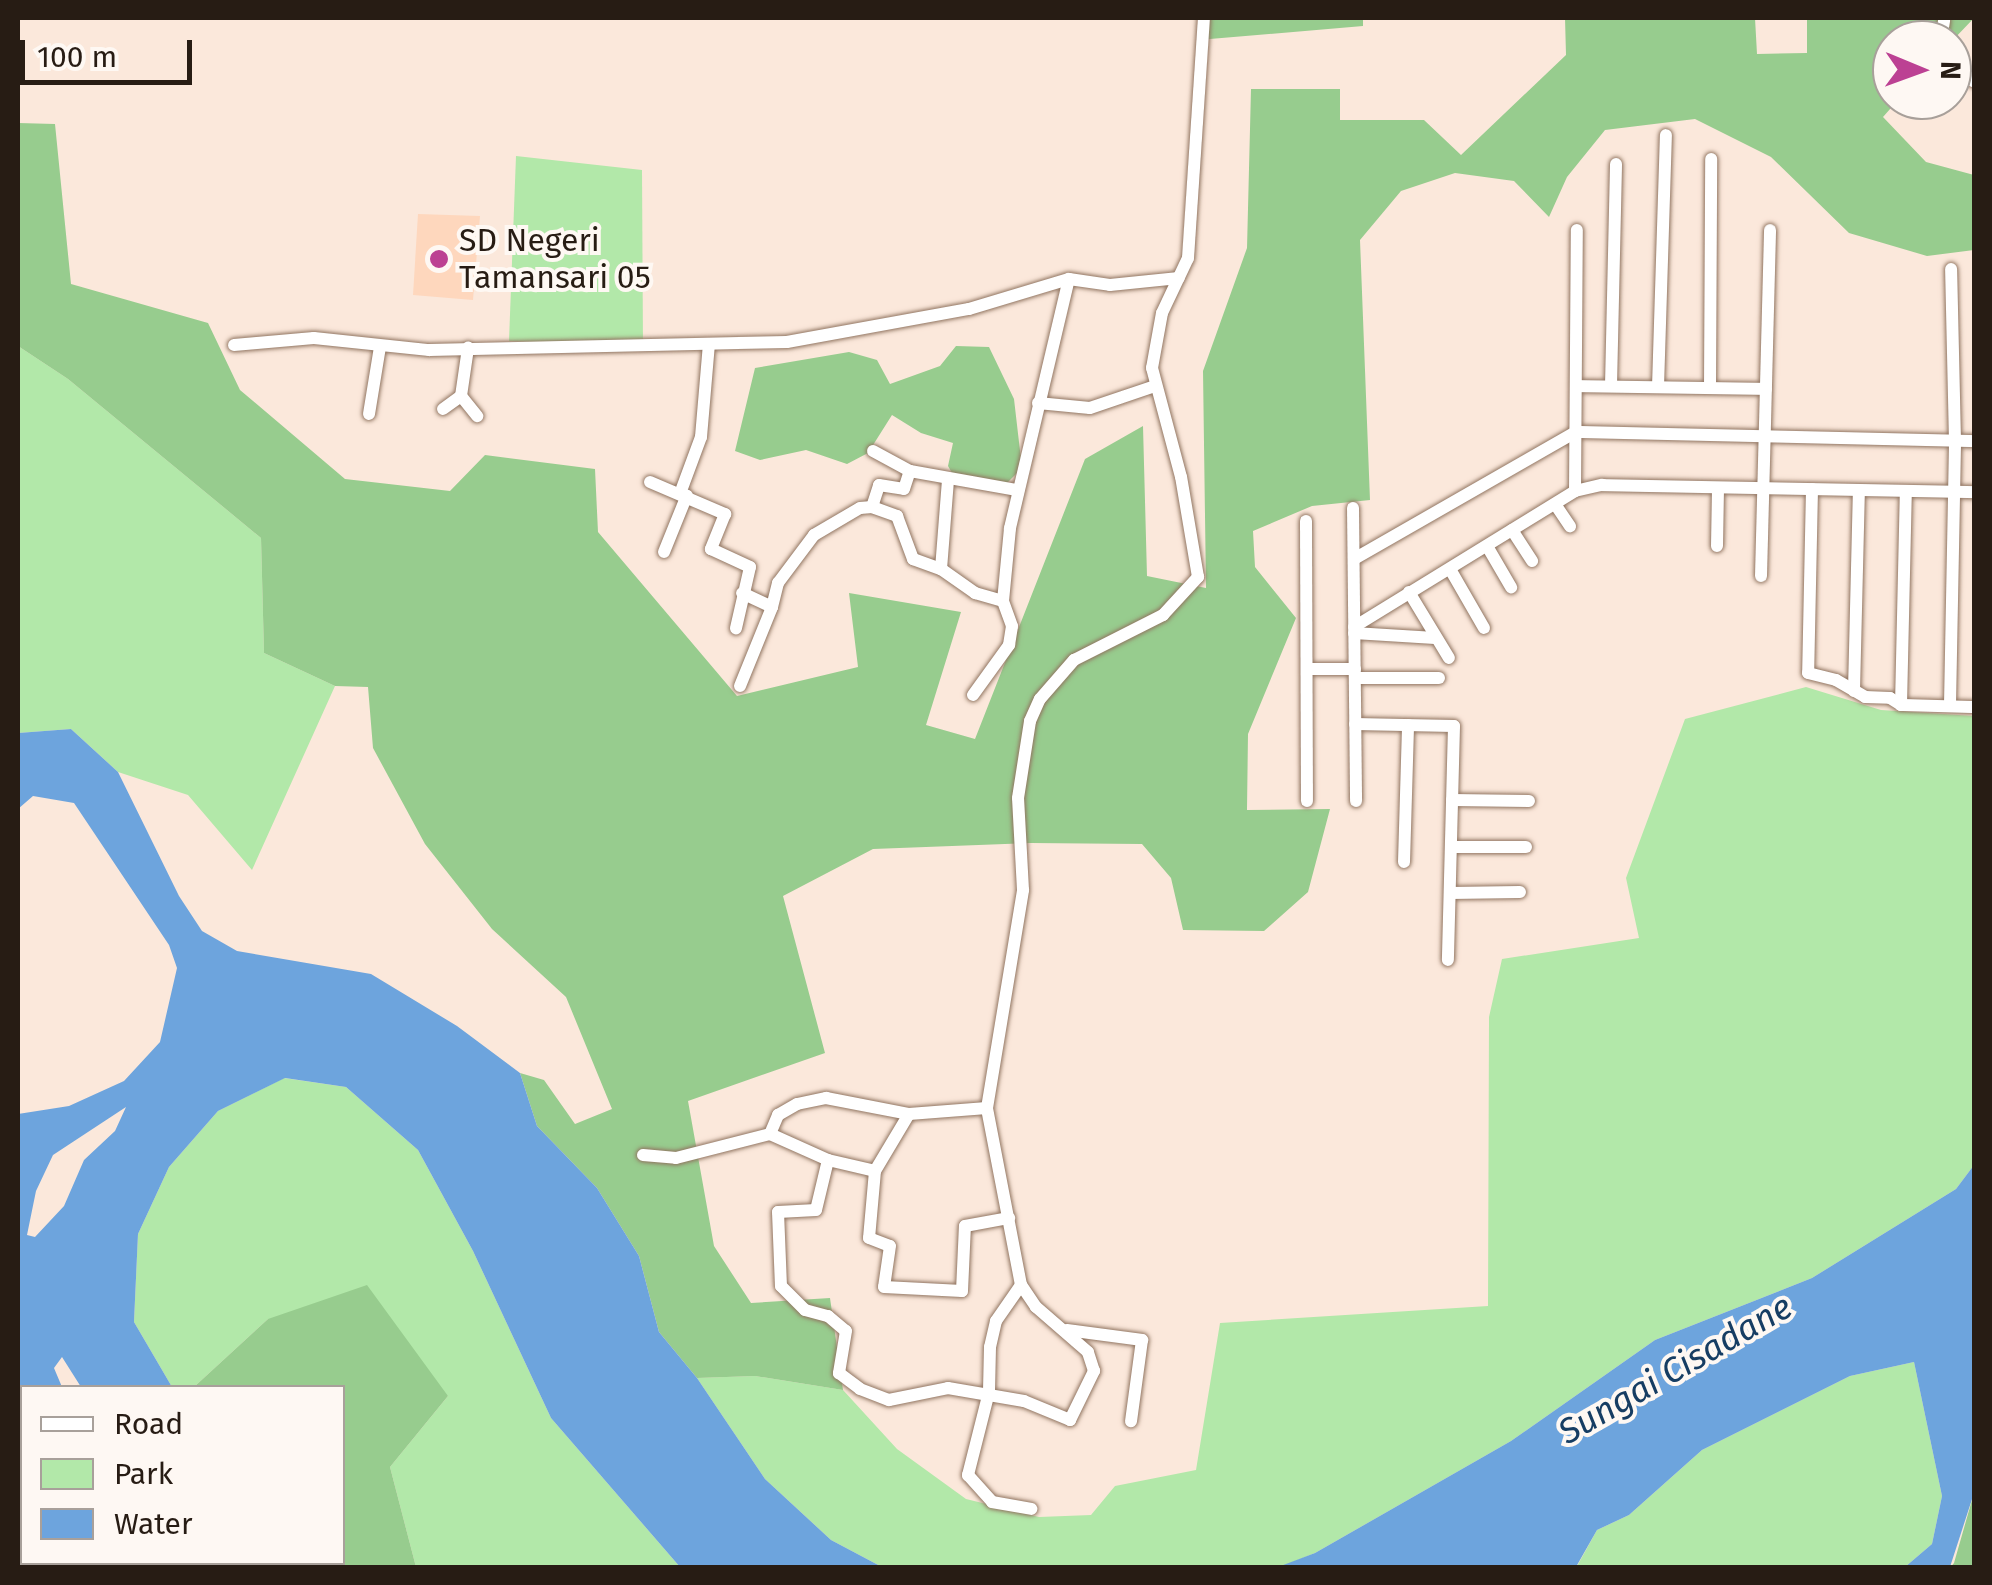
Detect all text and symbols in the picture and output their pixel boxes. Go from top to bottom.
scale bar [25,20,198,82]
north arrow [1872,20,1972,120]
text: 100 m [37,39,117,75]
text: N [1934,61,1967,80]
place label: SD Negeri Tamansari 05 [459,222,651,297]
marker: SD Negeri Tamansari 05 [428,248,450,270]
water label: Sungai Cisadane [1551,1285,1799,1453]
legend [20,1385,345,1565]
text: Road [114,1406,183,1442]
text: Park [114,1456,173,1492]
text: Water [114,1506,193,1542]

